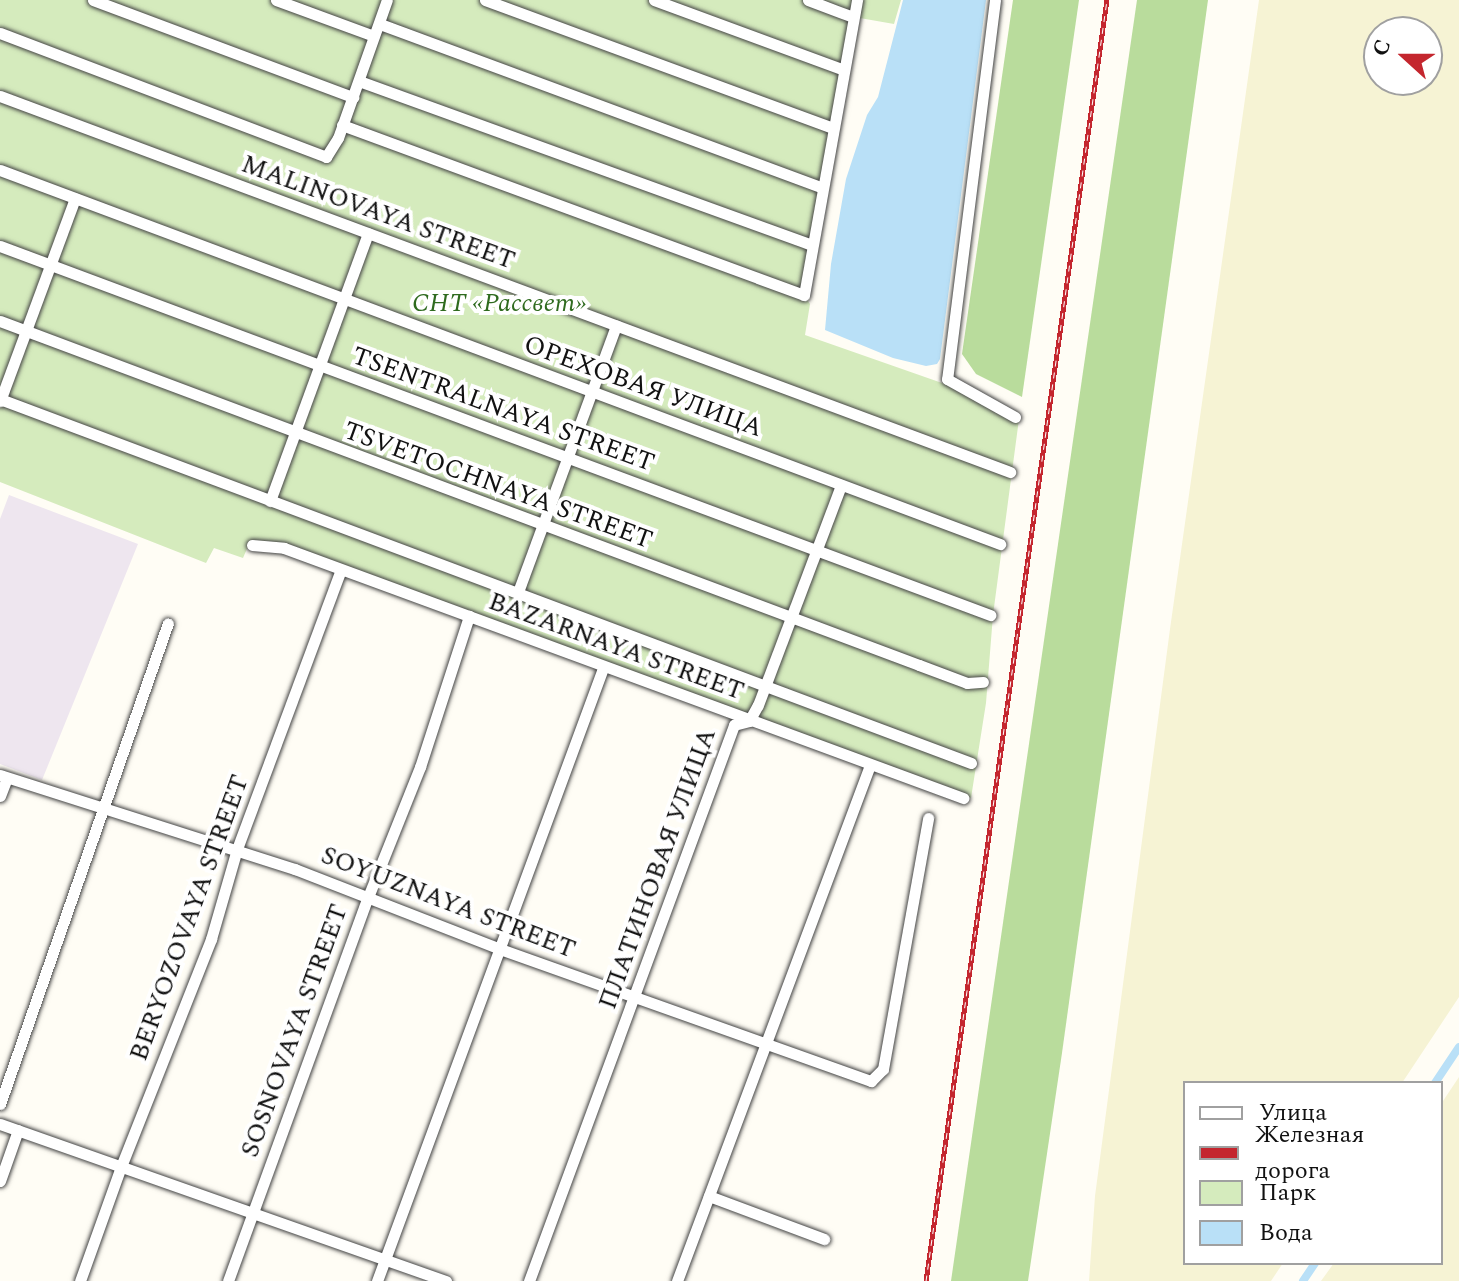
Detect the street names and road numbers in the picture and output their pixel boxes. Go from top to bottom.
street label: MALINOVAYA STREET [237,149,519,277]
street label: ОРЕХОВАЯ УЛИЦА [519,329,767,445]
street label: TSENTRALNAYA STREET [348,341,658,479]
street label: TSVETOCHNAYA STREET [339,416,657,556]
street label: BAZARNAYA STREET [484,586,748,708]
street label: ПЛАТИНОВАЯ УЛИЦА [593,724,723,1014]
street label: BERYOZOVAYA STREET [124,771,256,1065]
street label: SOYUZNAYA STREET [316,840,580,966]
street label: SOSNOVAYA STREET [235,900,355,1162]

